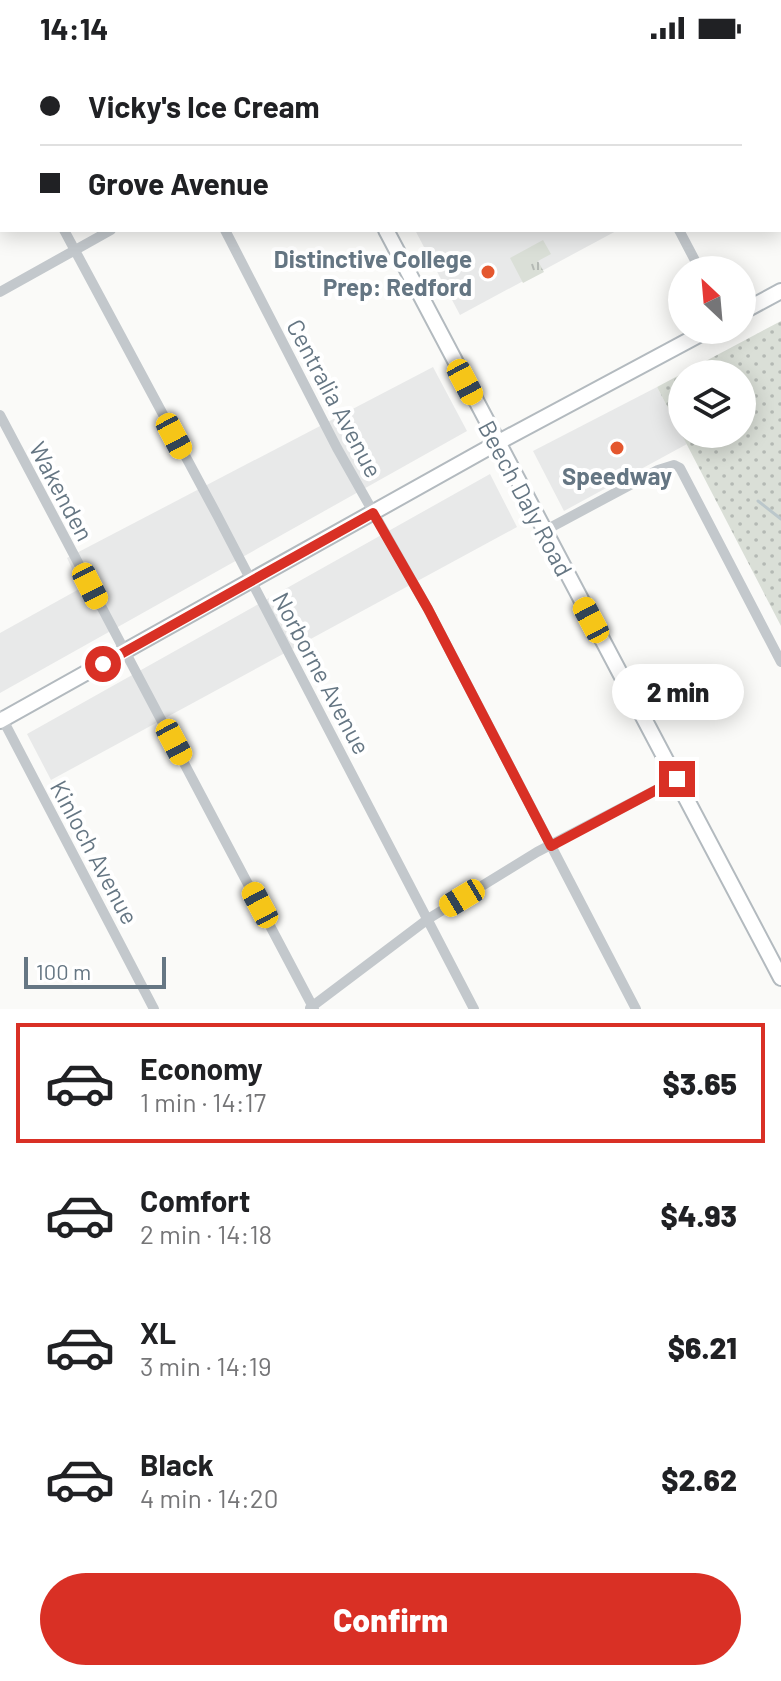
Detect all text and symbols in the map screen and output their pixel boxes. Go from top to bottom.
text: 14:14 [40,10,108,46]
text: Vicky's Ice Cream [88,88,320,124]
text: Grove Avenue [88,165,269,201]
place label: Distinctive College Prep: Redford [274,244,472,301]
north arrow [668,256,756,344]
map controls [668,256,756,448]
marker: Distinctive College Prep: Redford [479,263,497,281]
street label: Centralia Avenue [281,314,389,482]
car [443,355,487,409]
button: layers [668,360,756,448]
car [152,409,196,463]
street label: Beech Daly Road [473,415,579,581]
street label: Wakenden [24,436,100,546]
marker: Speedway [608,439,626,457]
place label: Speedway [562,461,672,490]
car [68,559,112,613]
street label: Norborne Avenue [267,587,377,759]
car [569,593,613,647]
route start [85,646,121,682]
callout: 2 min [611,663,743,719]
text: 2 min [647,676,709,707]
car [152,715,196,769]
route end [659,761,695,797]
street label: Kinloch Avenue [45,775,145,929]
car [435,875,489,921]
car [238,878,282,932]
scale bar [24,953,166,989]
text: 100 m [36,958,91,984]
icon: car [44,1047,116,1119]
text: Economy [140,1050,263,1086]
text: $3.65 [663,1065,737,1101]
text: 1 min · 14:17 [140,1086,266,1117]
icon: car [44,1179,116,1251]
text: Comfort [140,1182,250,1218]
text: $4.93 [661,1197,737,1233]
text: 2 min · 14:18 [140,1218,272,1249]
icon: car [44,1311,116,1383]
text: XL [140,1314,176,1350]
text: $6.21 [668,1329,737,1365]
text: 3 min · 14:19 [140,1350,271,1381]
icon: car [44,1443,116,1515]
text: Black [140,1446,214,1482]
text: $2.62 [661,1461,737,1497]
text: 4 min · 14:20 [140,1482,278,1513]
button: Confirm [40,1573,741,1665]

